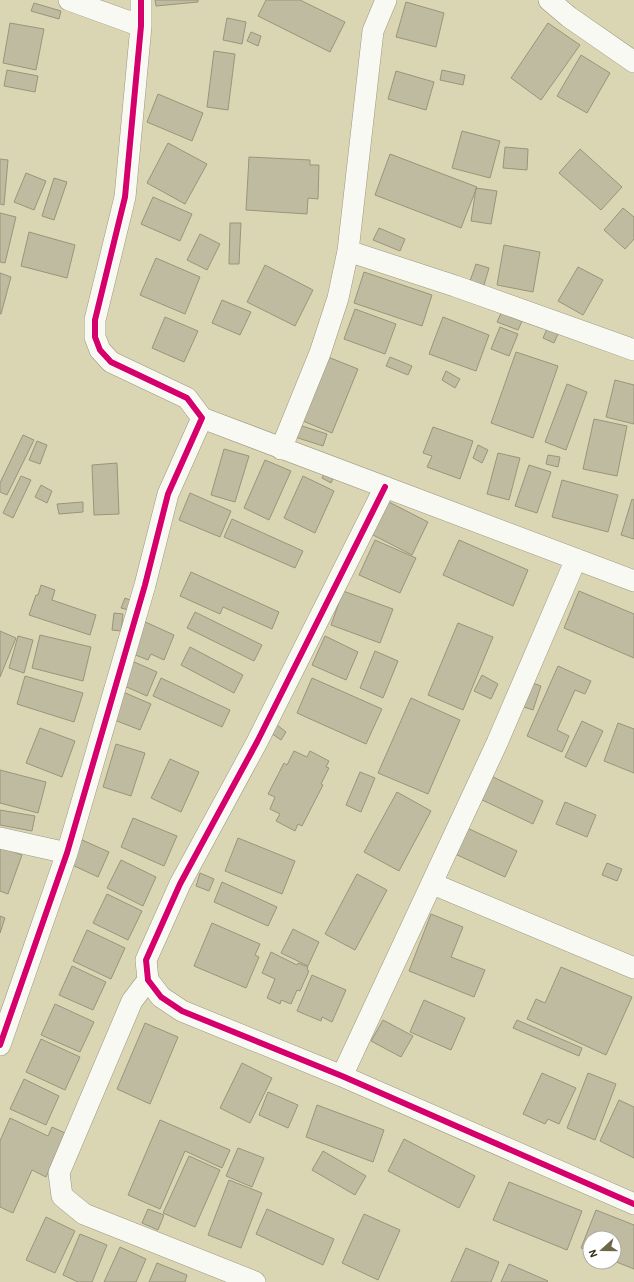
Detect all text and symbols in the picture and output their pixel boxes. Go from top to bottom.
north arrow [582,1230,622,1270]
text: N [587,1248,600,1259]

